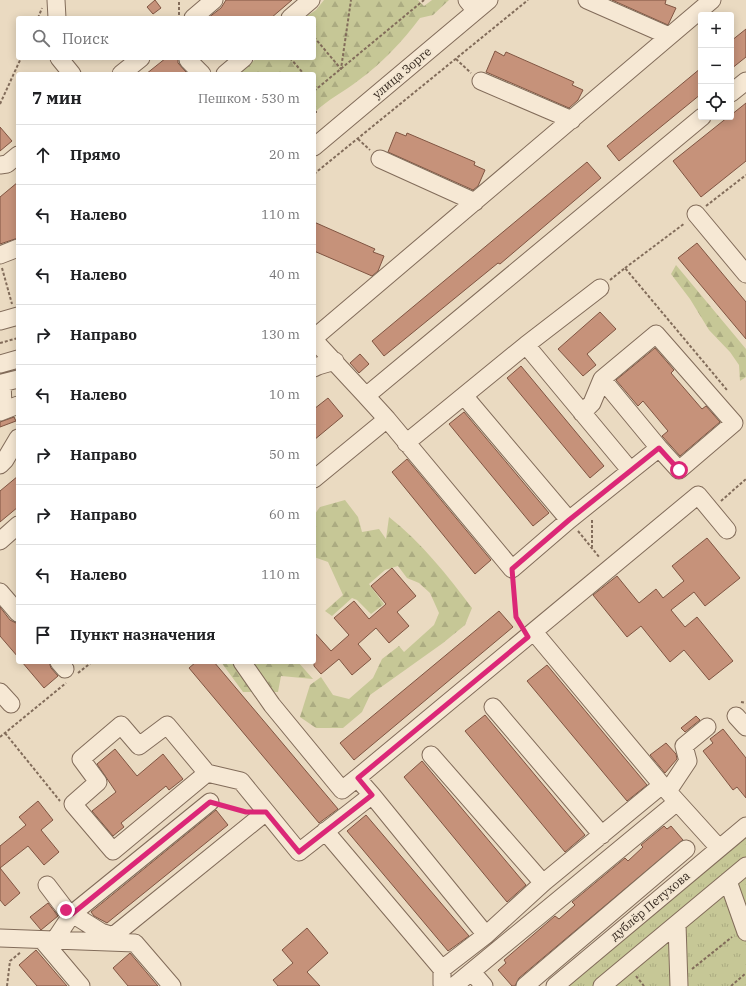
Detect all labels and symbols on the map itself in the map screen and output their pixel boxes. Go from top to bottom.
street label: улица Зорге [369,44,434,101]
route start [670,461,688,479]
street label: дублёр Петухова [607,868,693,943]
route end [57,901,75,919]

